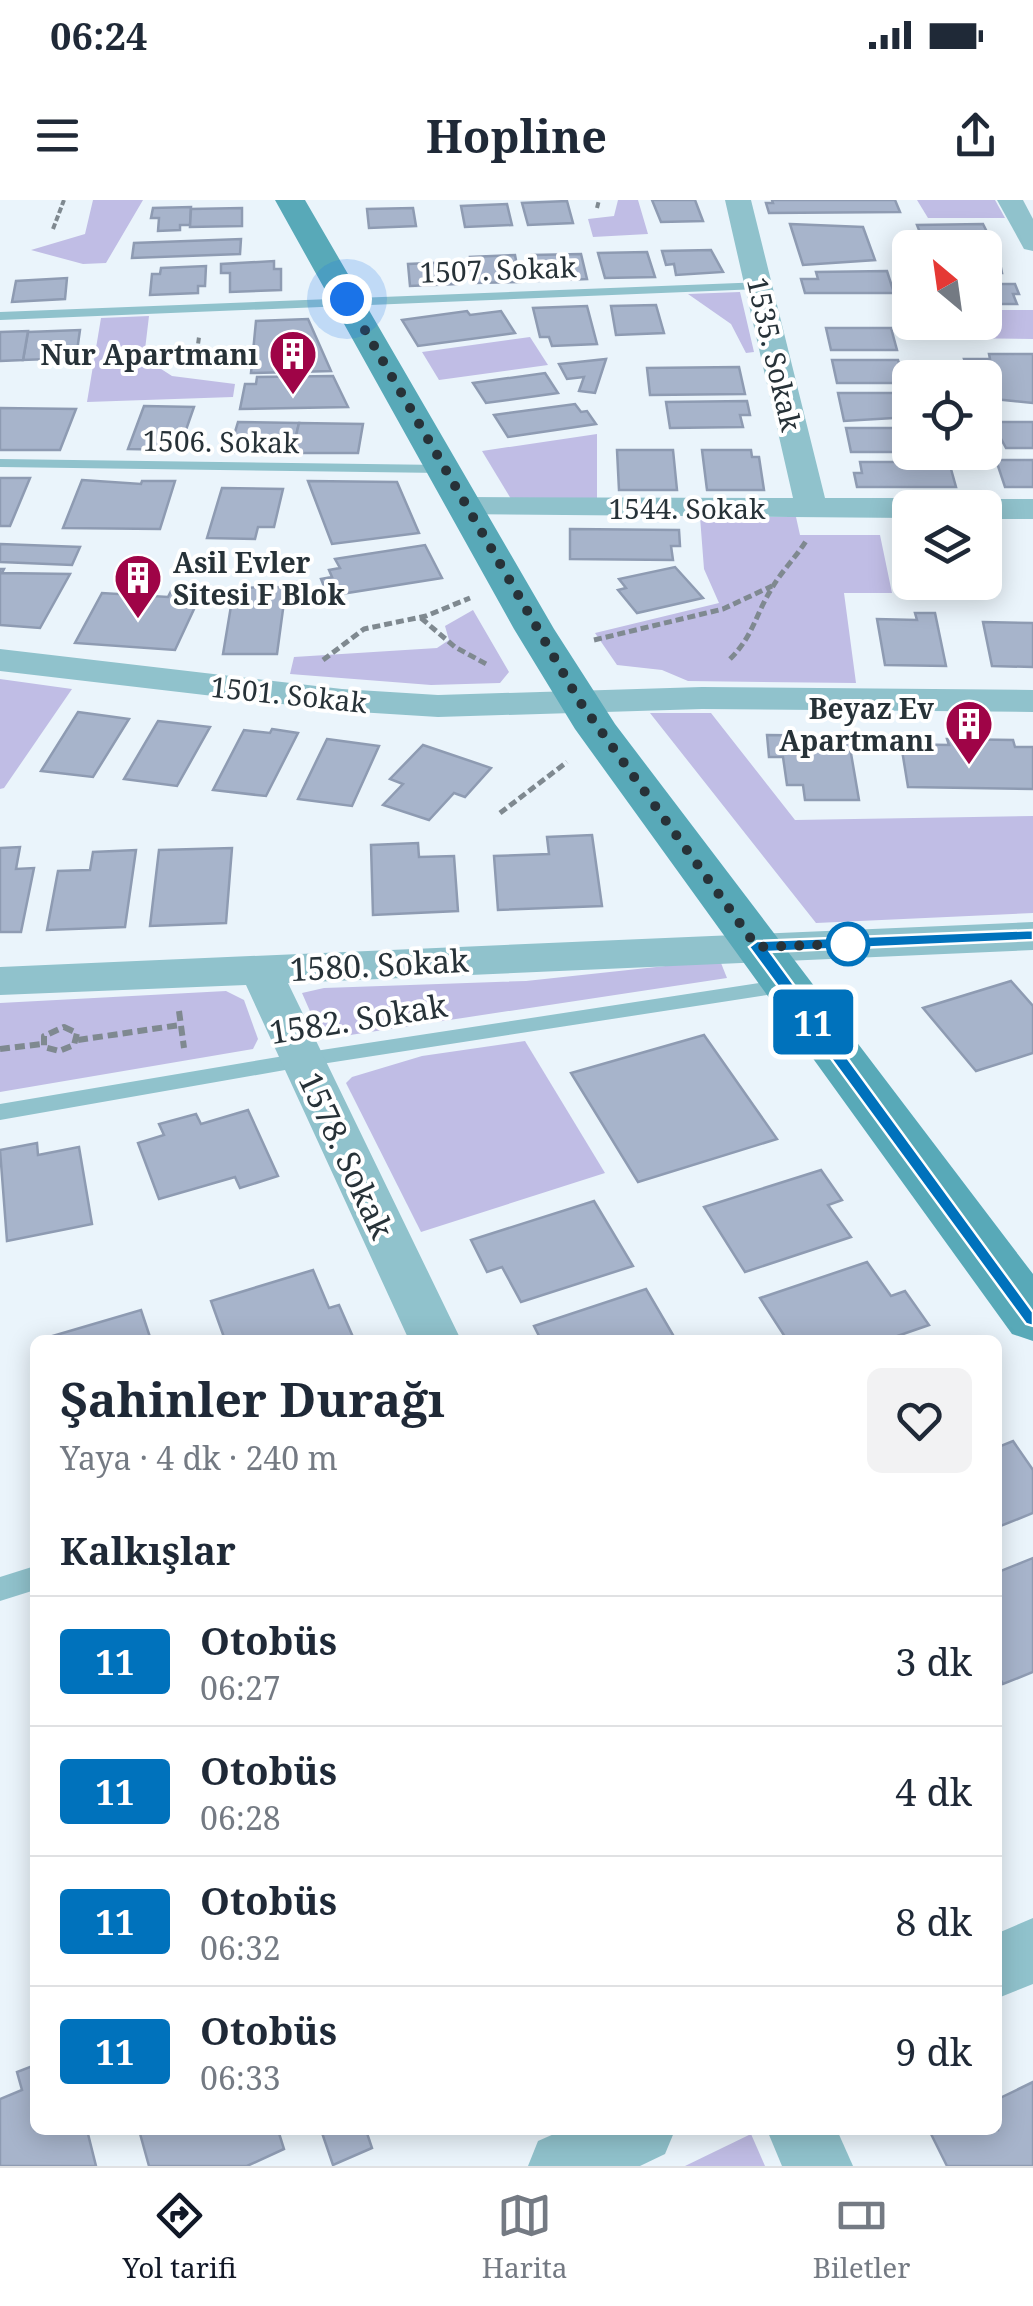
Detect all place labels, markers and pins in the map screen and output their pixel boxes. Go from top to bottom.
building icon: Nur Apartmanı [267,328,319,396]
place label: Nur Apartmanı [40,335,258,373]
place label: Asil Evler Sitesi F Blok [173,543,346,613]
building icon: Asil Evler Sitesi F Blok [112,552,164,620]
place label: Beyaz Ev Apartmanı [779,689,934,759]
building icon: Beyaz Ev Apartmanı [943,698,995,766]
unlabelled marker [827,923,869,965]

